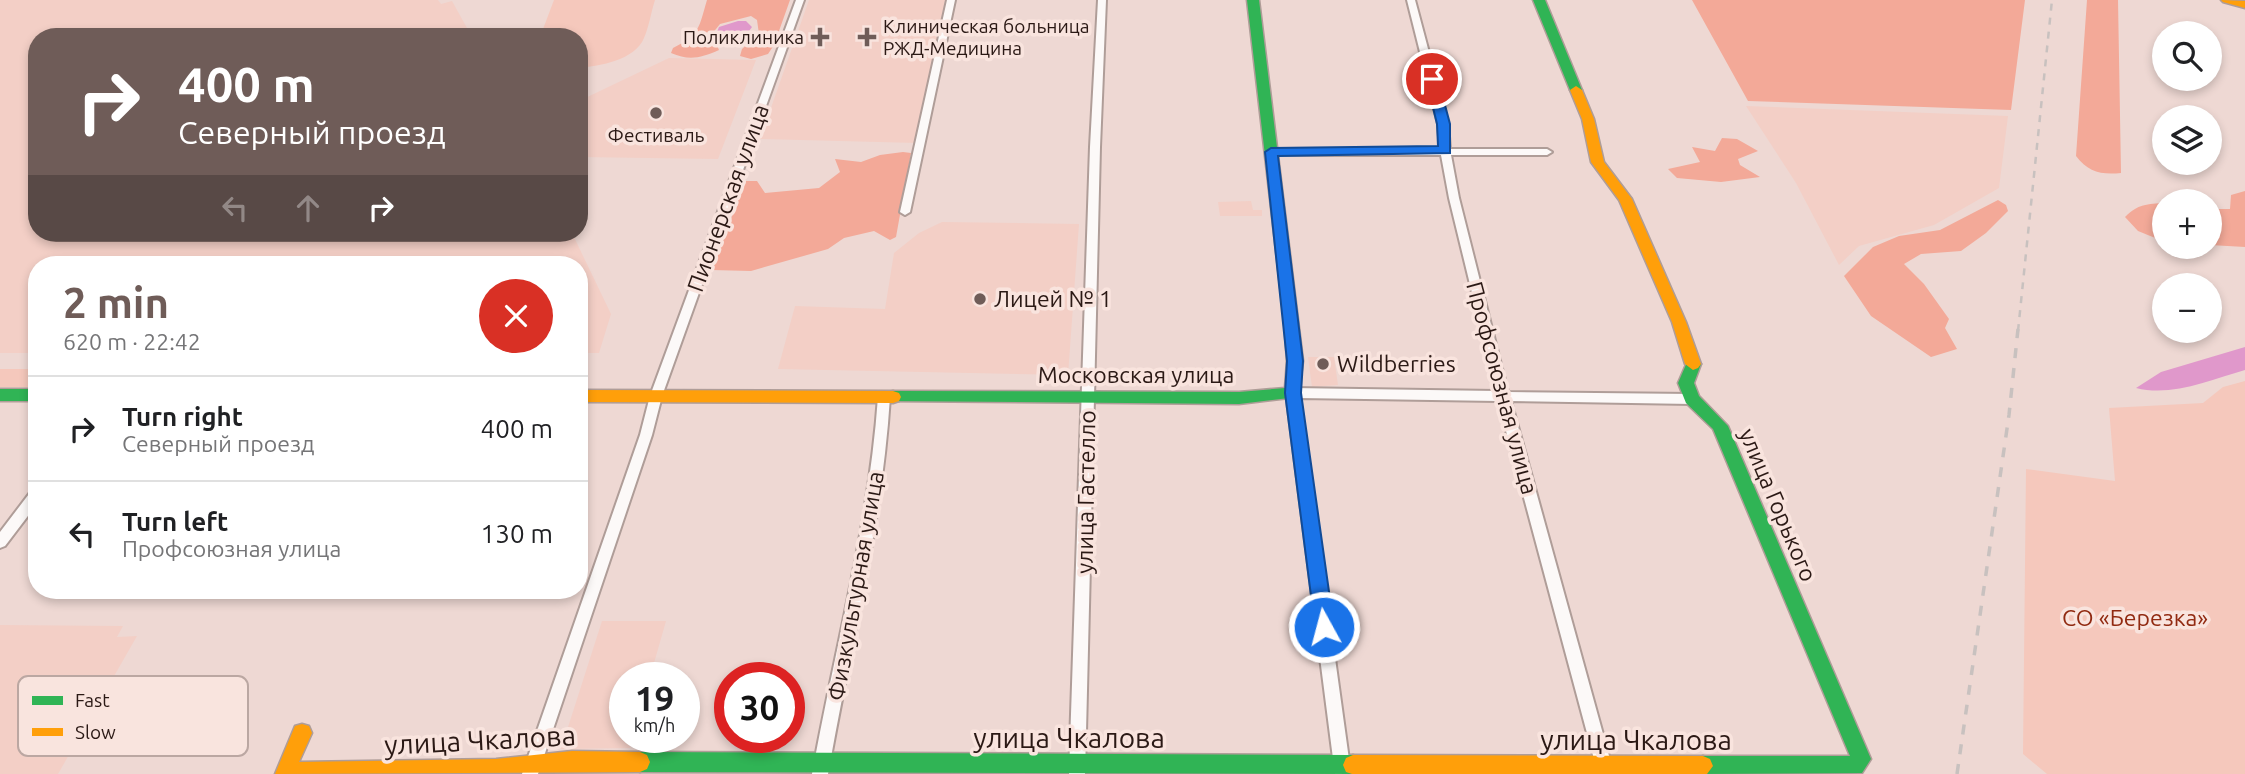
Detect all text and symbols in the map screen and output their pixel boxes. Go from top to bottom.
place label: Клиническая больница РЖД-Медицина [883,15,1089,59]
map controls [2152,21,2222,343]
button: search [2152,21,2222,91]
place label: Поликлиника [683,26,804,48]
marker: Поликлиника [810,27,830,47]
marker: Клиническая больница РЖД-Медицина [857,27,877,47]
pin [1402,49,1462,109]
icon: right [63,56,154,147]
text: 400 m [178,56,315,111]
icon: arrive [1413,60,1451,98]
street label: Пионерская улица [682,101,773,295]
marker: Фестиваль [648,105,664,121]
button: layers [2152,105,2222,175]
text: Северный проезд [178,114,446,150]
place label: Фестиваль [608,124,705,146]
icon: left [216,189,254,227]
icon: ahead [289,189,327,227]
icon: right [362,189,400,227]
button: + [2152,189,2222,259]
button: − [2152,273,2222,343]
text: 2 min [63,279,169,326]
button: close [479,279,553,353]
street label: Профсоюзная улица [1462,279,1543,497]
place label: Лицей № 1 [994,286,1112,311]
marker: Лицей № 1 [972,291,988,307]
text: 620 m · 22:42 [63,329,201,354]
place label: Wildberries [1337,351,1456,376]
marker: Wildberries [1315,356,1331,372]
street label: Московская улица [1038,362,1234,387]
text: Turn right [122,402,243,431]
icon: right [63,410,101,448]
street label: улица Гастелло [1072,410,1099,574]
text: 400 m [481,414,553,443]
street label: улица Горького [1735,425,1822,585]
text: Северный проезд [122,431,314,456]
street label: Физкультурная улица [823,469,888,703]
text: Turn left [122,507,228,536]
icon: left [63,515,101,553]
text: 130 m [481,519,553,548]
text: Профсоюзная улица [122,536,341,561]
position arrow [1287,590,1361,664]
park label: СО «Березка» [2062,605,2208,630]
speed limit sign: 30 [714,662,805,753]
legend [18,676,248,756]
text: 19 [635,678,674,718]
text: Fast [75,689,110,711]
text: km/h [634,715,675,735]
street label: улица Чкалова [383,719,577,760]
text: Slow [75,721,116,743]
street label: улица Чкалова [973,722,1165,753]
street label: улица Чкалова [1540,724,1732,755]

